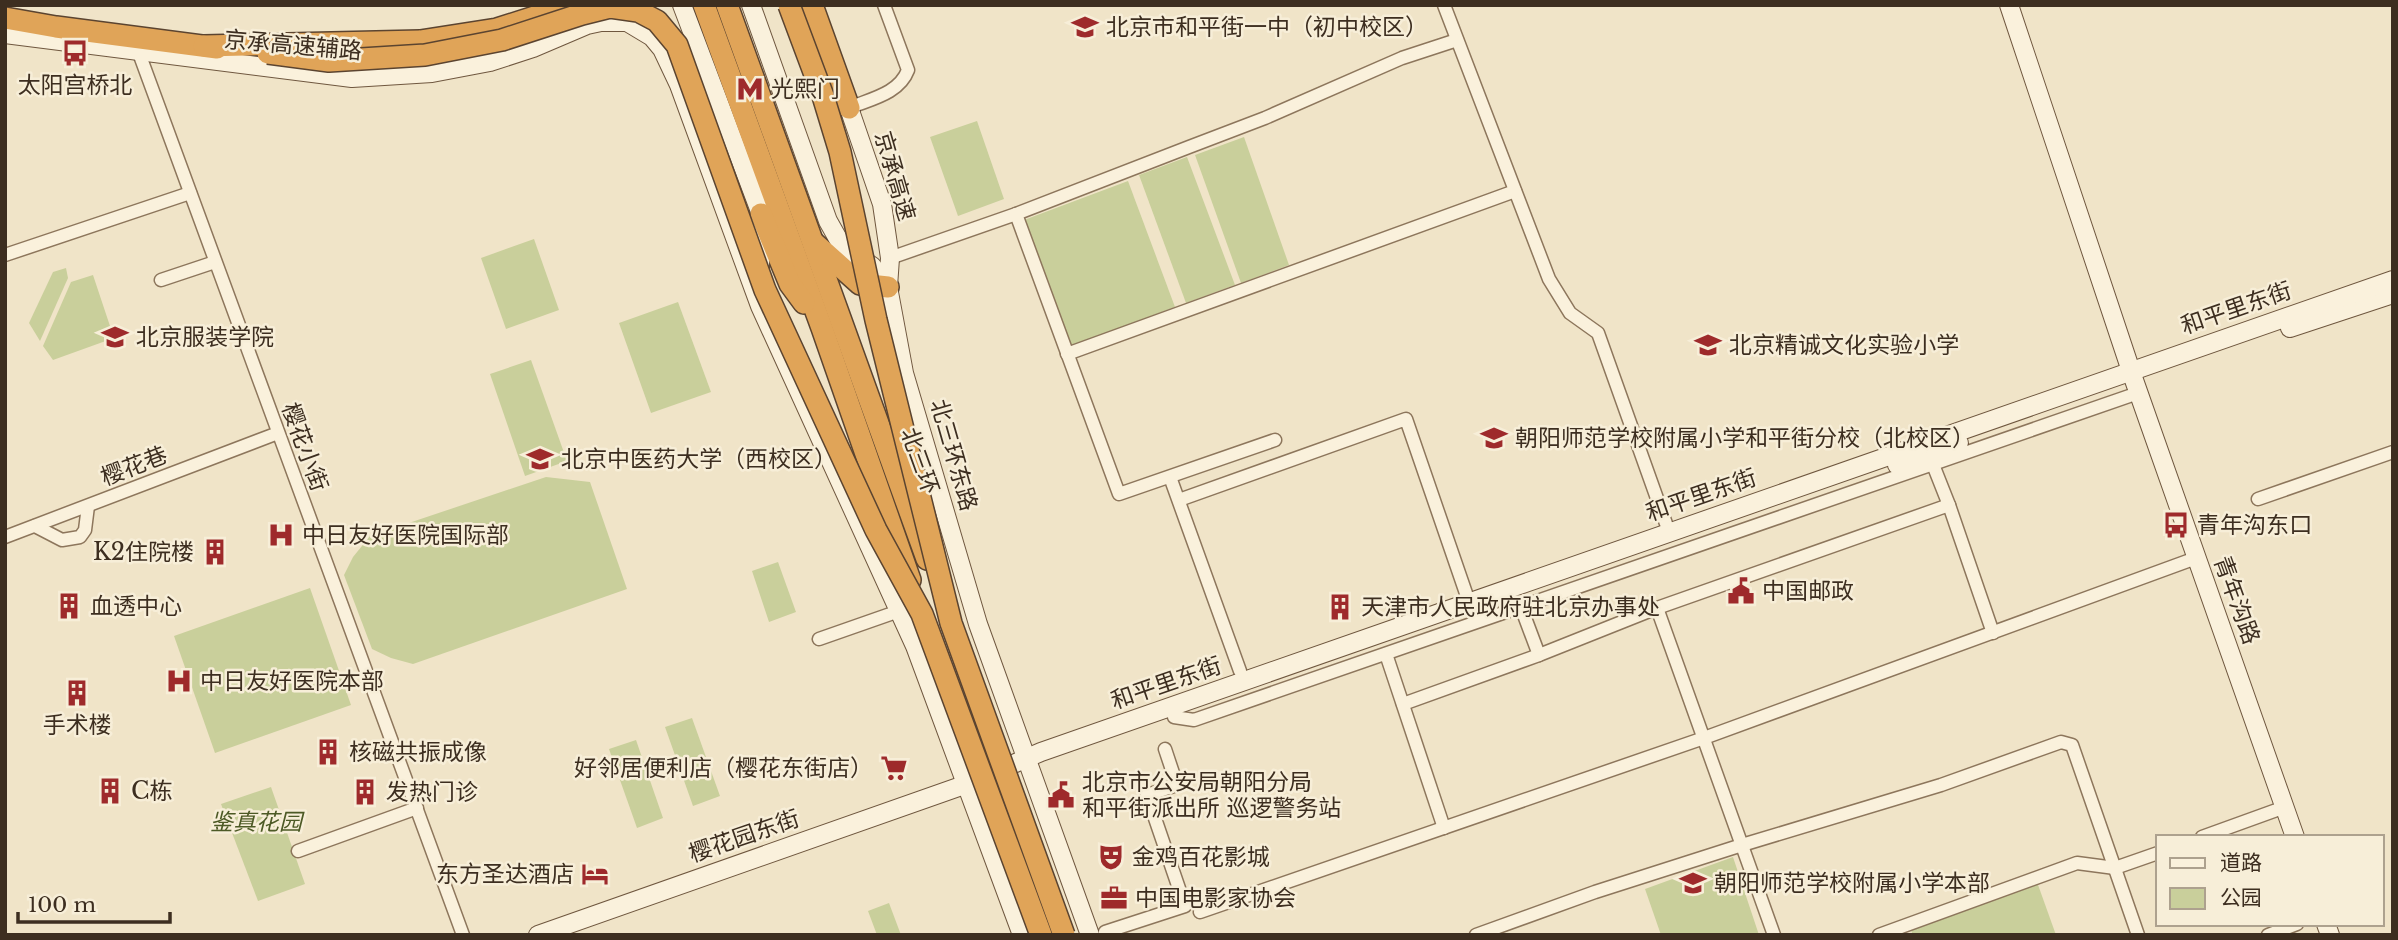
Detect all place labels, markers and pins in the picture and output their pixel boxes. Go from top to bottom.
school or university icon: 北京市和平街一中（初中校区） [1070,12,1100,42]
place label: 北京市和平街一中（初中校区） [1106,13,1428,41]
bus stop icon: 太阳宫桥北 [60,38,90,68]
place label: 太阳宫桥北 [18,71,133,99]
metro station icon: 光熙门 [735,74,765,104]
place label: 光熙门 [771,75,840,103]
school or university icon: 北京服装学院 [100,322,130,352]
place label: 北京服装学院 [136,323,274,351]
school or university icon: 北京精诚文化实验小学 [1693,330,1723,360]
place label: 北京精诚文化实验小学 [1729,331,1959,359]
school or university icon: 朝阳师范学校附属小学和平街分校（北校区） [1479,423,1509,453]
place label: 朝阳师范学校附属小学和平街分校（北校区） [1515,424,1975,452]
school or university icon: 北京中医药大学（西校区） [525,444,555,474]
place label: 北京中医药大学（西校区） [561,445,837,473]
bus stop icon: 青年沟东口 [2161,510,2191,540]
place label: 青年沟东口 [2197,511,2312,539]
hospital icon: 中日友好医院国际部 [266,520,296,550]
place label: 中日友好医院国际部 [302,521,509,549]
building icon: K2住院楼 [200,537,230,567]
place label: K2住院楼 [93,538,194,566]
public building icon: 中国邮政 [1726,576,1756,606]
place label: 中国邮政 [1762,577,1854,605]
building icon: 血透中心 [54,591,84,621]
place label: 血透中心 [90,592,182,620]
building icon: 天津市人民政府驻北京办事处 [1325,592,1355,622]
place label: 天津市人民政府驻北京办事处 [1361,593,1660,621]
hospital icon: 中日友好医院本部 [164,666,194,696]
place label: 中日友好医院本部 [200,667,384,695]
building icon: 手术楼 [62,678,92,708]
place label: 手术楼 [43,711,112,739]
building icon: 核磁共振成像 [313,737,343,767]
place label: 核磁共振成像 [349,738,487,766]
supermarket icon: 好邻居便利店（樱花东街店） [879,753,909,783]
place label: 好邻居便利店（樱花东街店） [574,754,873,782]
place label: 北京市公安局朝阳分局 和平街派出所 巡逻警务站 [1082,768,1342,822]
building icon: C栋 [95,776,125,806]
place label: C栋 [131,777,172,805]
building icon: 发热门诊 [350,777,380,807]
place label: 发热门诊 [386,778,478,806]
public building icon: 北京市公安局朝阳分局 和平街派出所 巡逻警务站 [1046,780,1076,810]
theatre icon: 金鸡百花影城 [1096,842,1126,872]
place label: 金鸡百花影城 [1132,843,1270,871]
hotel icon: 东方圣达酒店 [580,859,610,889]
place label: 东方圣达酒店 [436,860,574,888]
school or university icon: 朝阳师范学校附属小学本部 [1678,868,1708,898]
place label: 朝阳师范学校附属小学本部 [1714,869,1990,897]
office icon: 中国电影家协会 [1099,883,1129,913]
place label: 中国电影家协会 [1135,884,1296,912]

